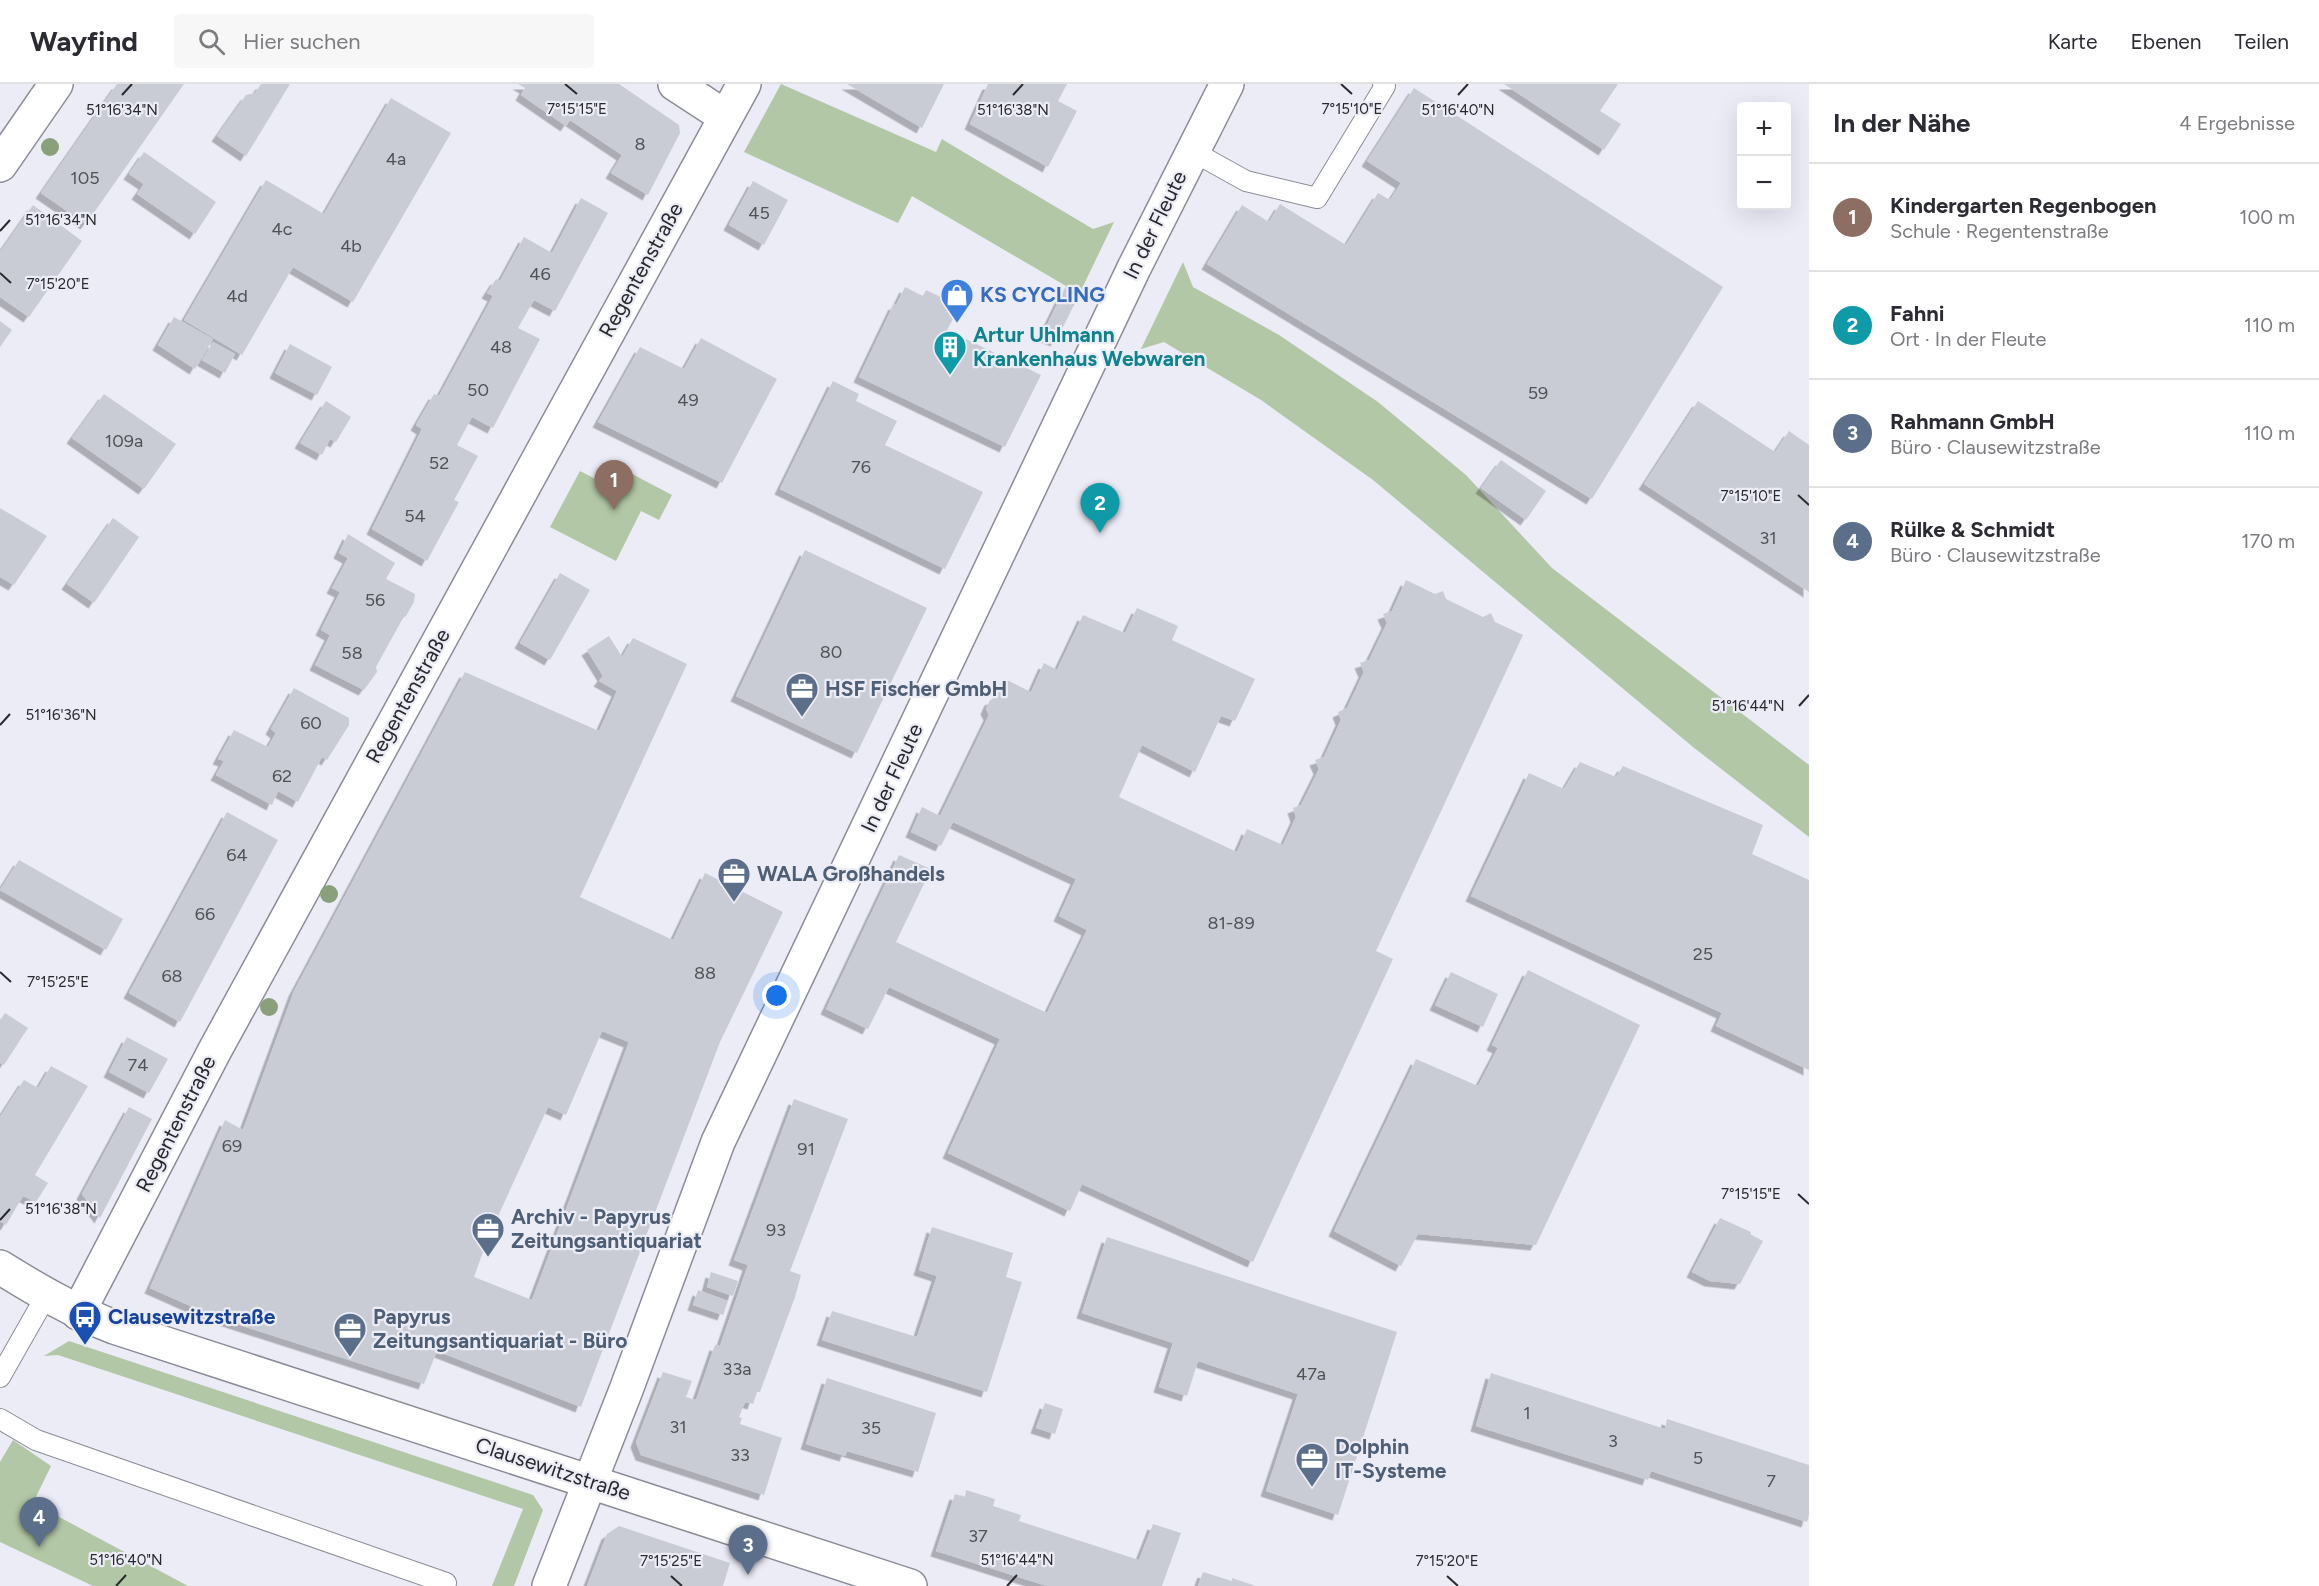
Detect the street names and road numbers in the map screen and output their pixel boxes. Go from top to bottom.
street label: In der Fleute [1118,167,1191,283]
street label: Regentenstraße [593,198,688,341]
street label: Regentenstraße [360,624,455,767]
street label: In der Fleute [855,719,928,836]
street label: Regentenstraße [130,1051,221,1196]
street label: Clausewitzstraße [472,1432,634,1505]

